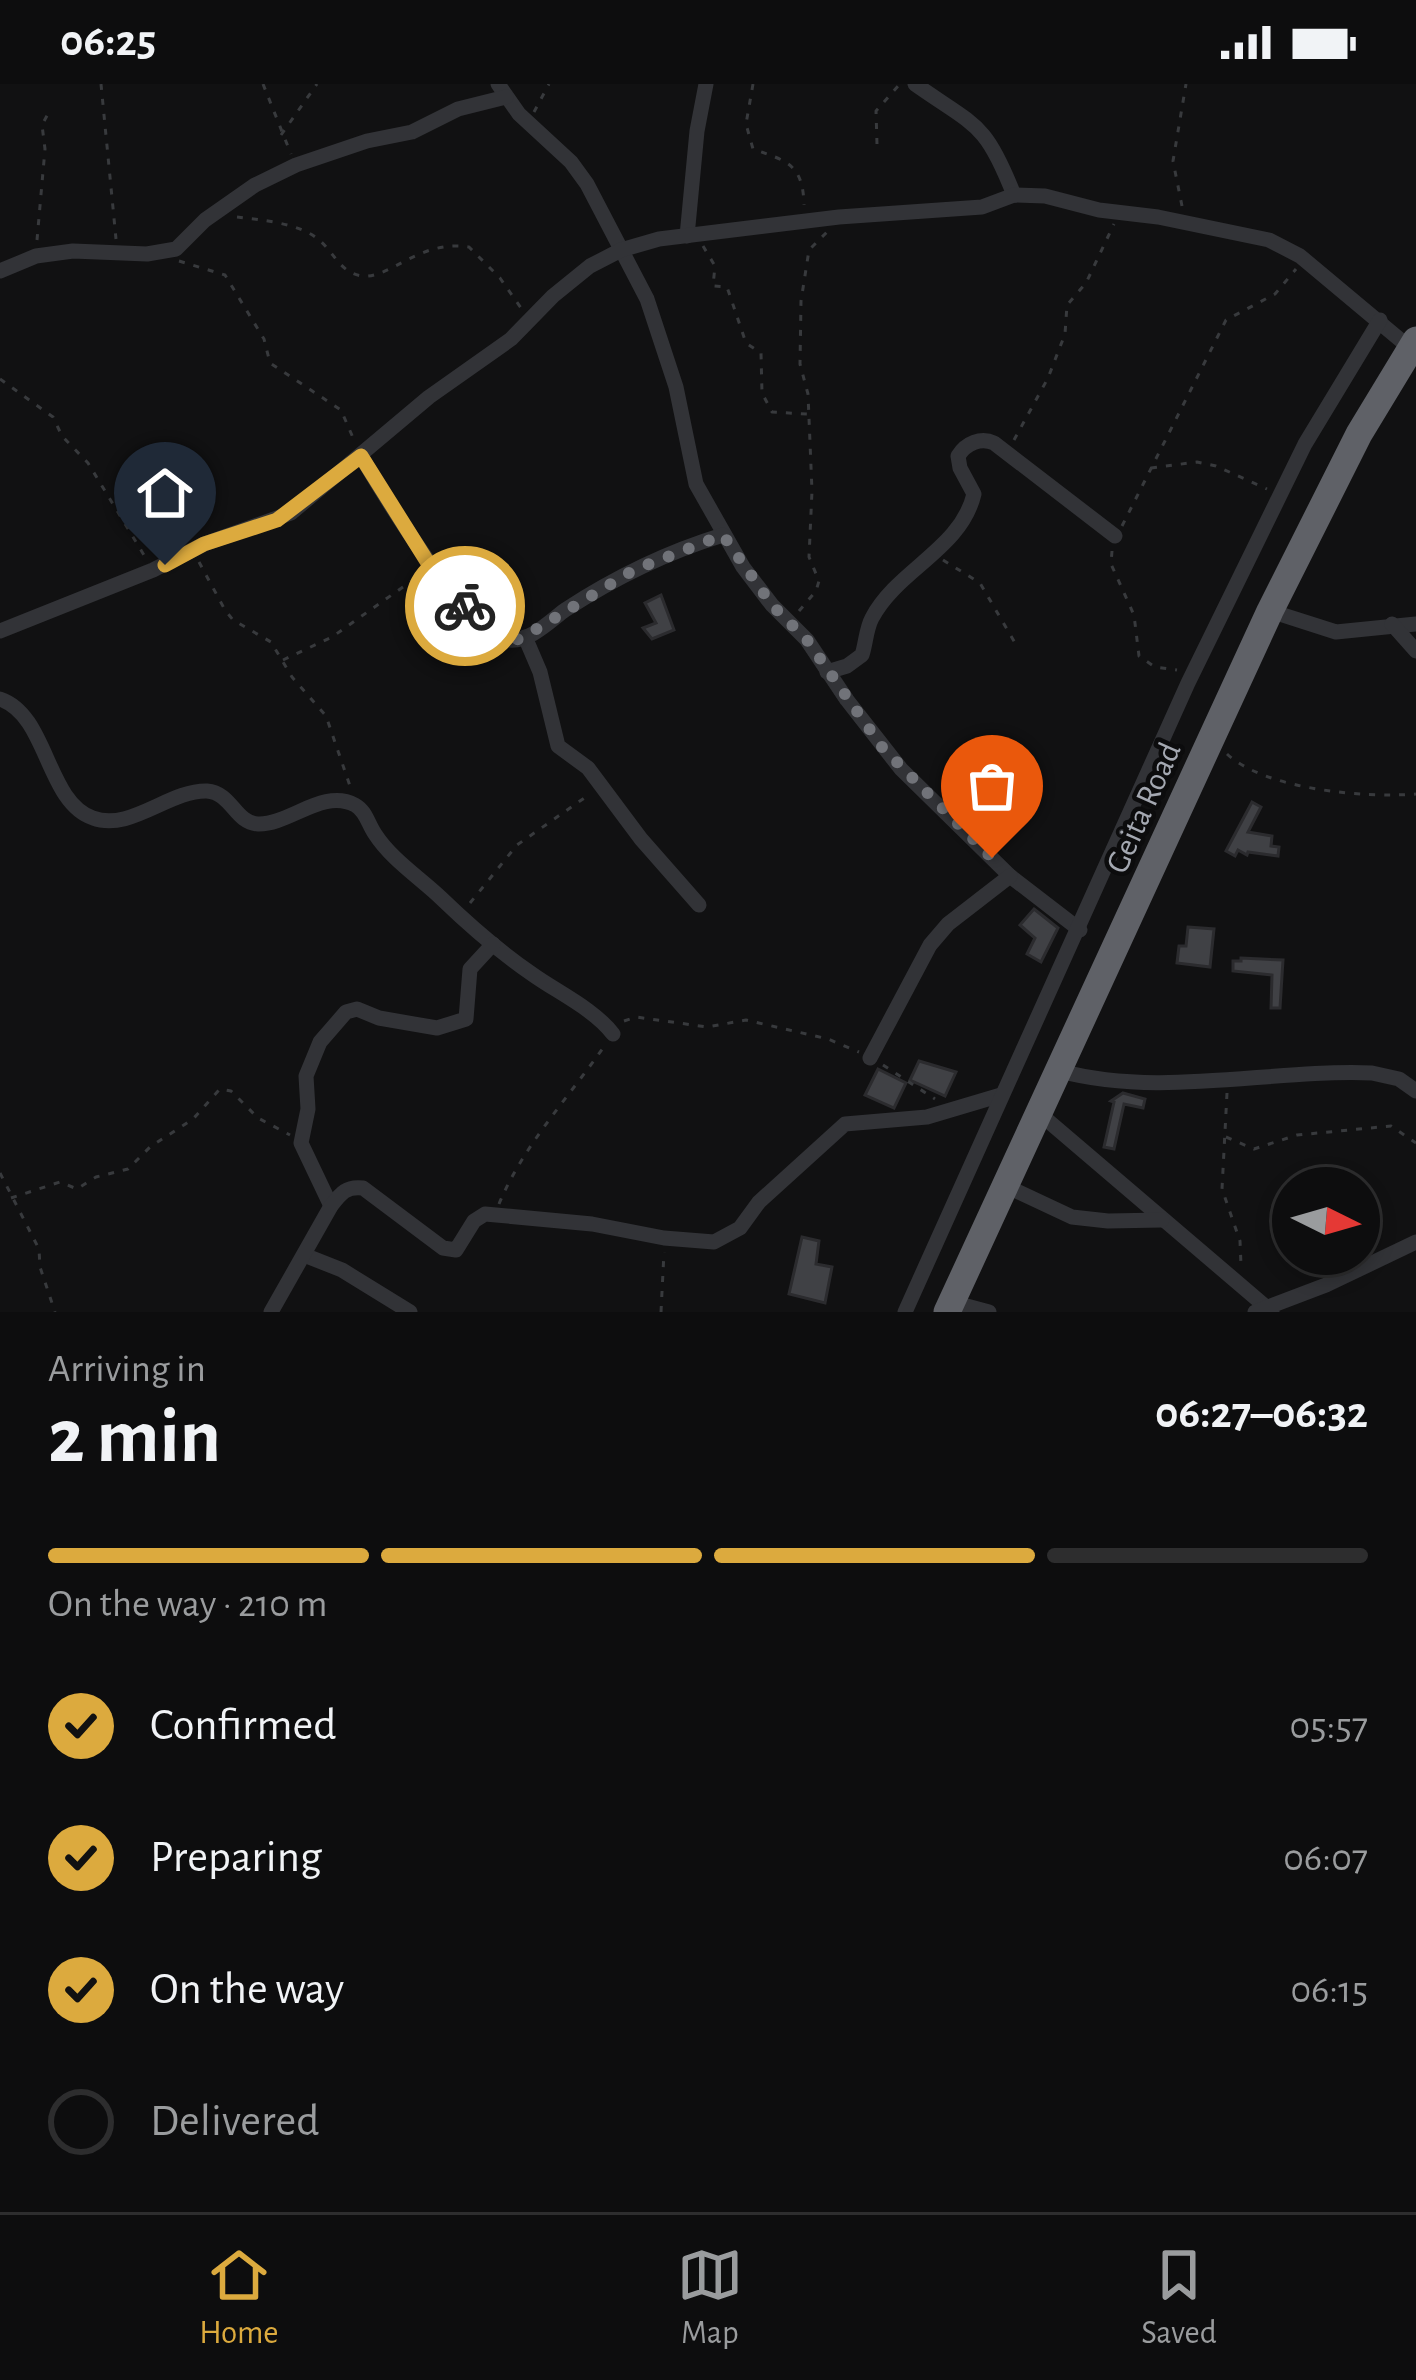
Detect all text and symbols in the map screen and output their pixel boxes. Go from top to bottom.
text: 06:25 [60,19,156,64]
pin [114,442,216,565]
icon: home [132,460,198,526]
courier [405,546,525,666]
icon: bike [432,573,498,639]
pin [941,735,1043,858]
street label: Geita Road [1101,738,1188,878]
icon: bag [959,753,1025,819]
north arrow [1272,1167,1380,1275]
map controls [1272,1167,1380,1275]
text: Arriving in [48,1350,206,1389]
text: 06:27–06:32 [1155,1391,1368,1436]
text: 2 min [48,1399,221,1477]
text: On the way · 210 m [48,1585,327,1624]
icon: check [48,1693,114,1759]
text: Confirmed [150,1703,336,1748]
text: 05:57 [1290,1707,1368,1746]
icon: check [48,1825,114,1891]
text: Preparing [150,1835,322,1880]
text: 06:07 [1283,1839,1368,1878]
icon: check [48,1957,114,2023]
text: On the way [150,1967,344,2012]
text: 06:15 [1290,1971,1368,2010]
text: Delivered [150,2099,319,2144]
tab: Home [199,2242,279,2354]
tab: Map [677,2242,743,2354]
tab: Saved [1141,2242,1217,2354]

